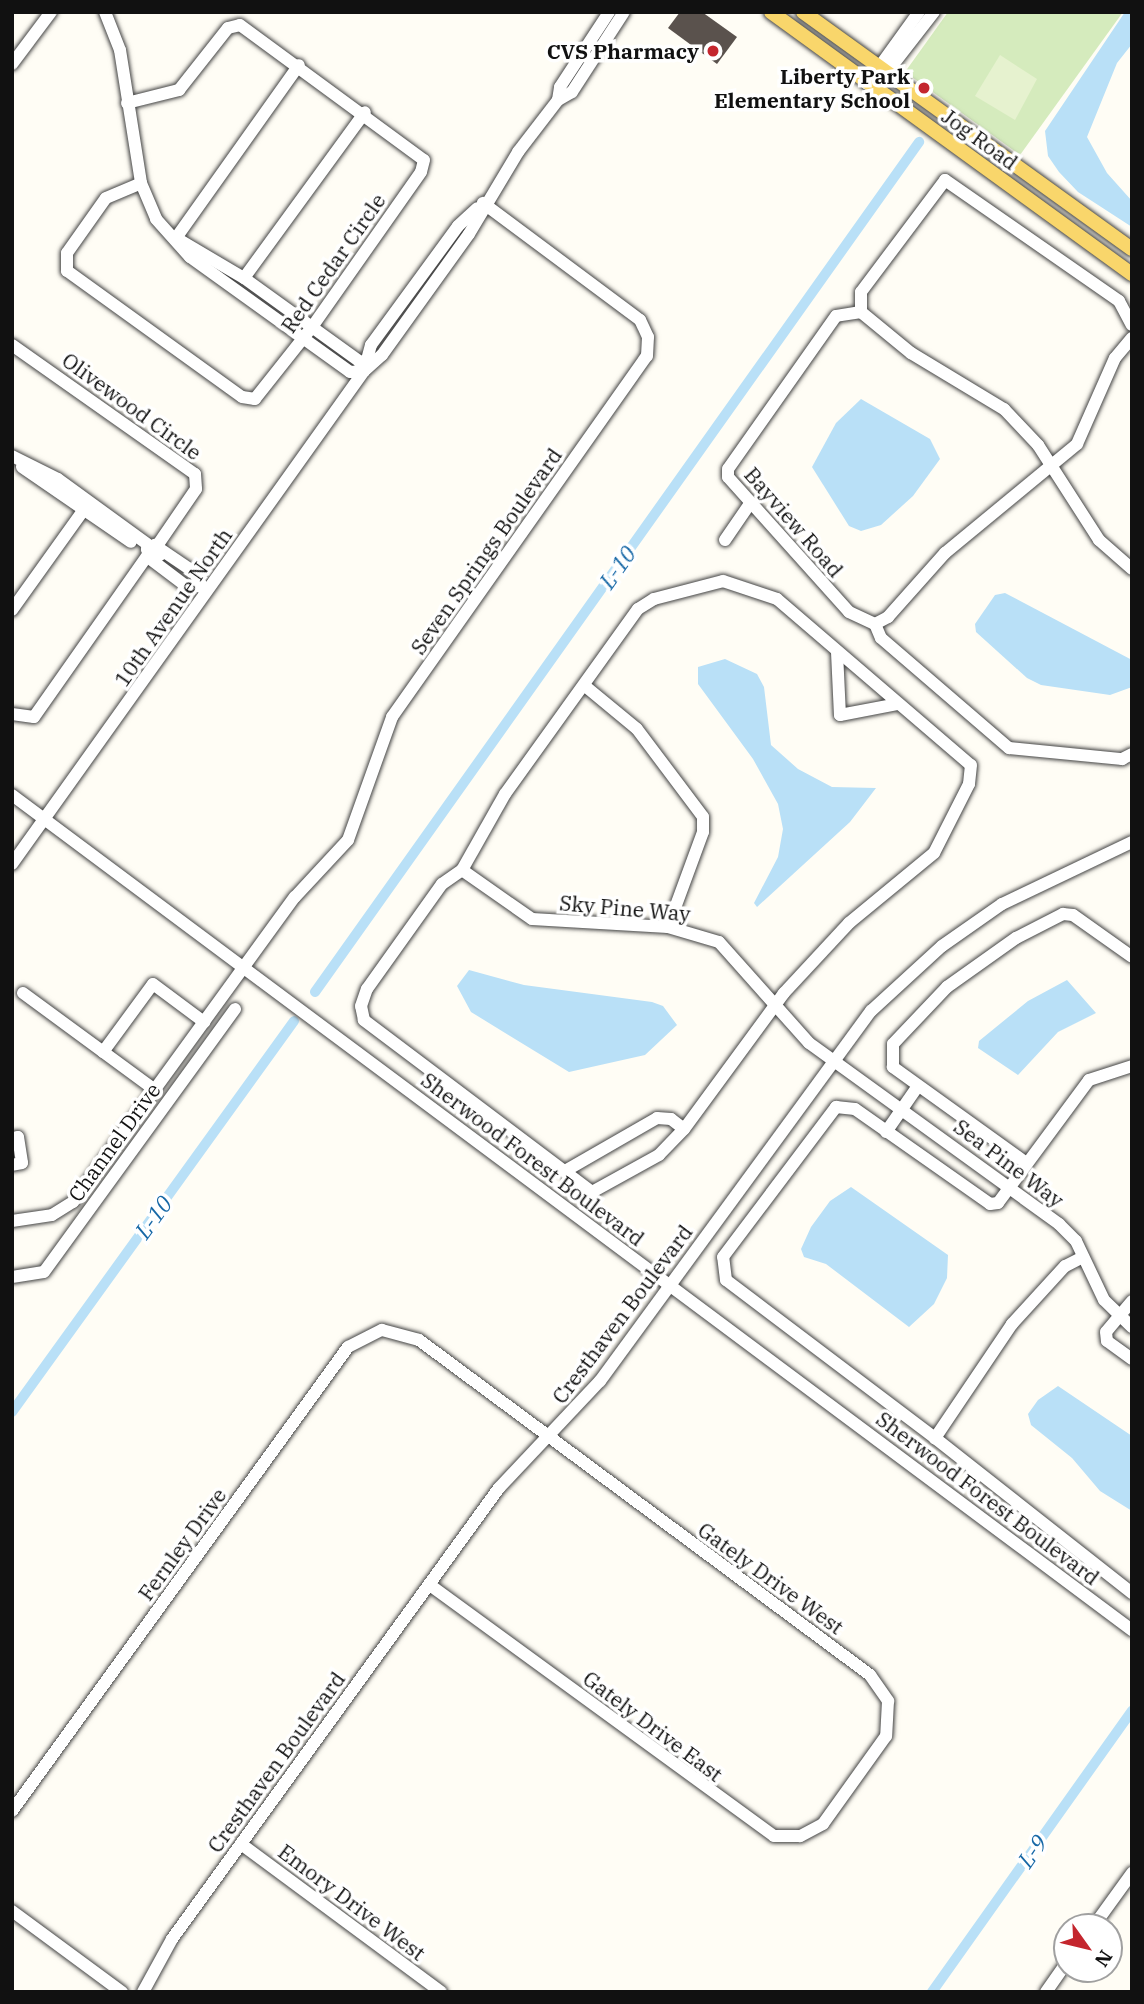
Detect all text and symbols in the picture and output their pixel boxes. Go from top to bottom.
place label: CVS Pharmacy [547,38,699,64]
marker: CVS Pharmacy [705,43,721,59]
place label: Liberty Park Elementary School [714,63,910,113]
marker: Liberty Park Elementary School [916,80,932,96]
street label: Jog Road [937,103,1023,175]
street label: Red Cedar Circle [276,189,390,337]
street label: Olivewood Circle [57,347,207,465]
street label: Seven Springs Boulevard [405,443,567,659]
street label: Bayview Road [739,462,849,582]
street label: 10th Avenue North [109,523,237,691]
water label: L-10 [593,541,641,593]
street label: Sky Pine Way [558,890,692,926]
street label: Sherwood Forest Boulevard [417,1067,649,1251]
street label: Channel Drive [63,1078,165,1206]
street label: Sea Pine Way [949,1114,1069,1212]
water label: L-10 [129,1191,177,1243]
street label: Cresthaven Boulevard [547,1220,697,1408]
street label: Sherwood Forest Boulevard [872,1406,1104,1590]
street label: Fernley Drive [133,1483,231,1605]
street label: Gately Drive West [693,1517,849,1639]
street label: Gately Drive East [578,1665,728,1787]
street label: Cresthaven Boulevard [202,1667,350,1857]
water label: L-9 [1011,1830,1053,1872]
street label: Emory Drive West [274,1839,430,1965]
north arrow [1053,1913,1123,1983]
text: N [1090,1946,1118,1972]

